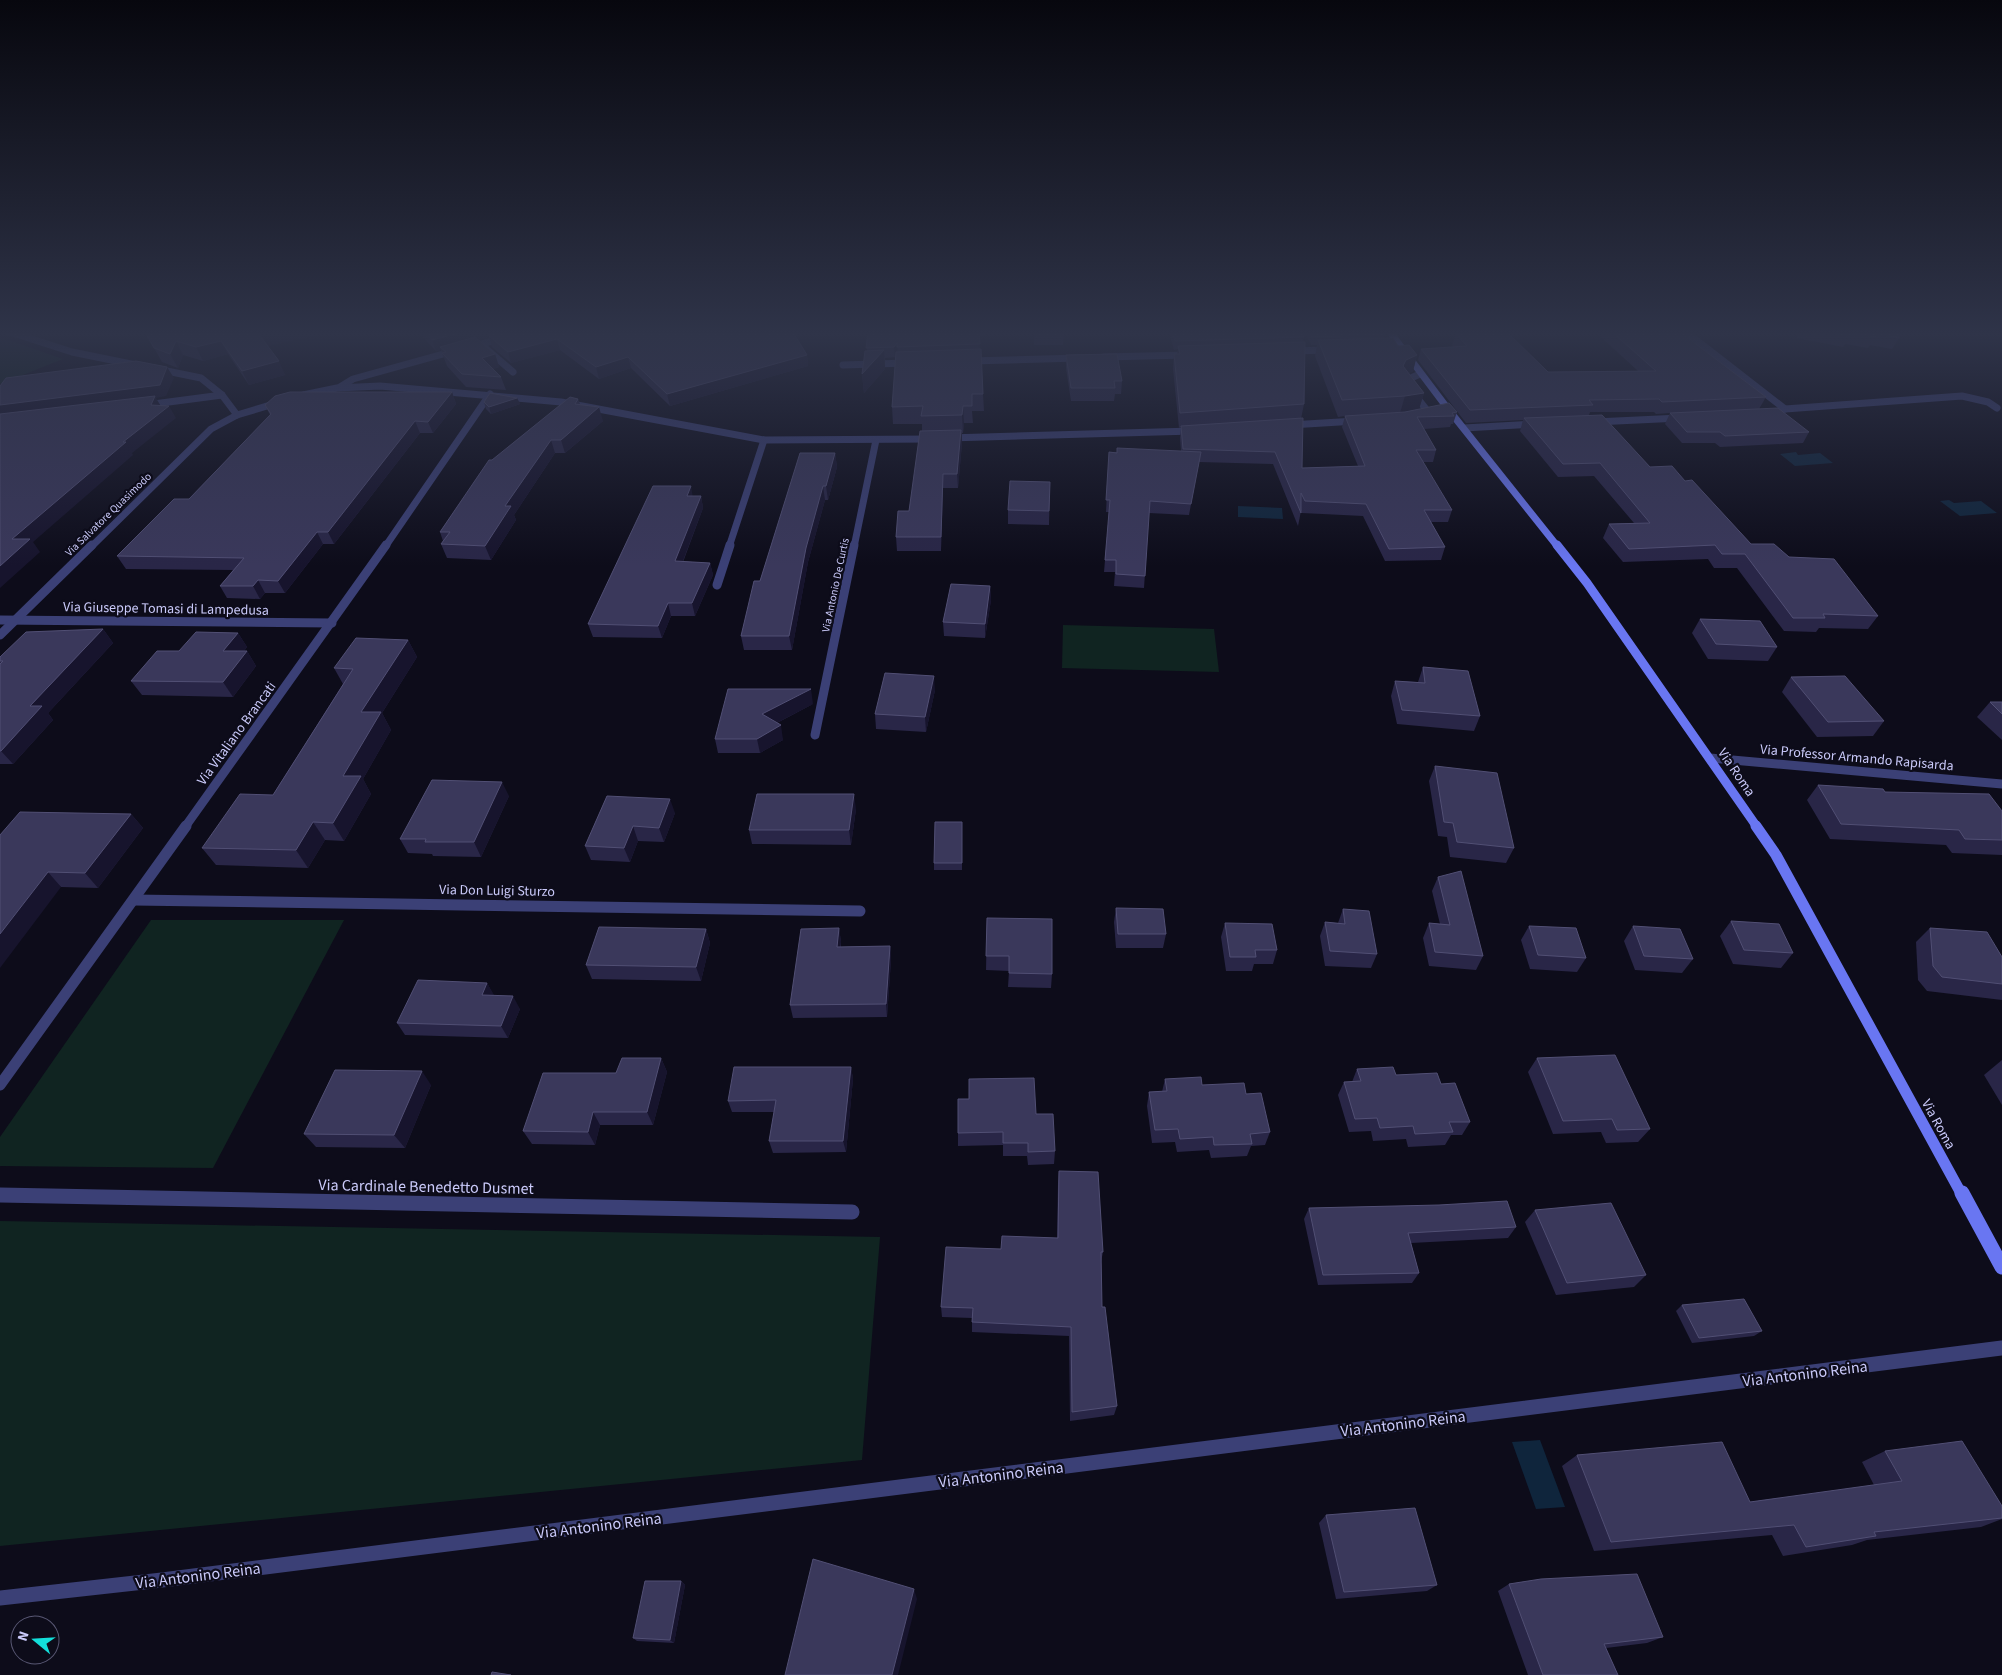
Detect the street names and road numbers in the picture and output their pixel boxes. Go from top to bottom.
street label: Via Salvatore Quasimodo [62,469,155,560]
street label: Via Antonio De Curtis [818,536,853,634]
street label: Via Giuseppe Tomasi di Lampedusa [63,597,269,621]
street label: Via Vitaliano Brancati [192,678,281,789]
street label: Via Professor Armando Rapisarda [1759,740,1955,776]
street label: Via Roma [1713,744,1760,801]
street label: Via Don Luigi Sturzo [439,880,555,902]
street label: Via Roma [1916,1096,1960,1153]
street label: Via Cardinale Benedetto Dusmet [318,1174,534,1200]
street label: Via Antonino Reina [1741,1355,1869,1393]
street label: Via Antonino Reina [1339,1405,1467,1443]
street label: Via Antonino Reina [937,1456,1065,1494]
street label: Via Antonino Reina [535,1507,663,1545]
street label: Via Antonino Reina [134,1557,262,1595]

